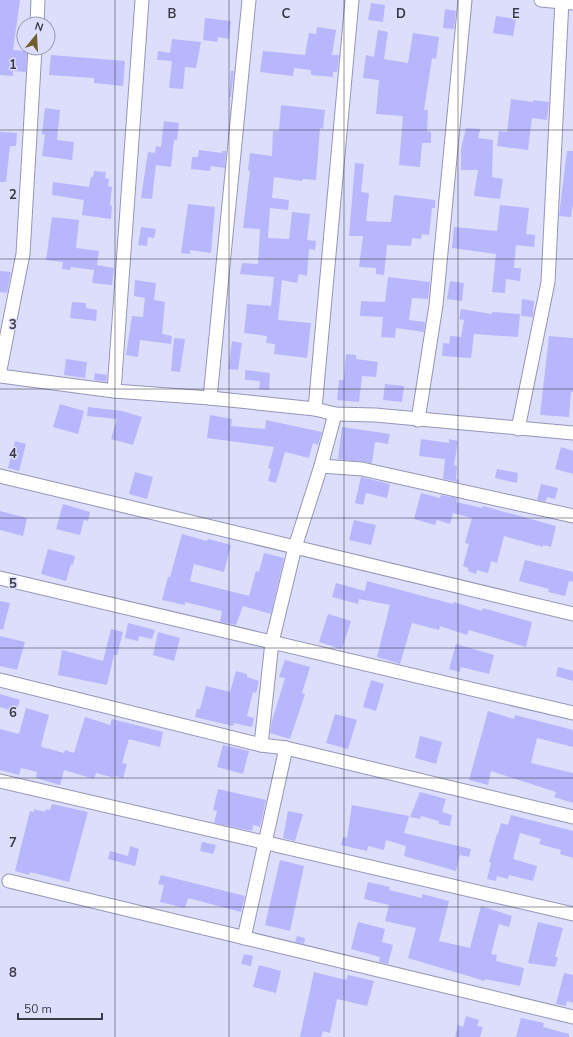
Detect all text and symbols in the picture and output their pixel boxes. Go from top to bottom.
text: B [168,5,177,23]
text: C [282,5,291,23]
text: D [396,5,406,23]
text: E [512,5,520,23]
north arrow [16,16,56,56]
text: N [33,19,45,35]
text: 1 [9,56,17,74]
text: 2 [9,186,17,204]
text: 3 [9,316,17,334]
text: 4 [9,445,17,463]
text: 5 [9,575,17,593]
text: 6 [9,704,17,722]
text: 7 [9,834,17,852]
text: 8 [9,964,17,982]
scale bar [18,995,102,1021]
text: 50 m [24,1001,52,1017]

